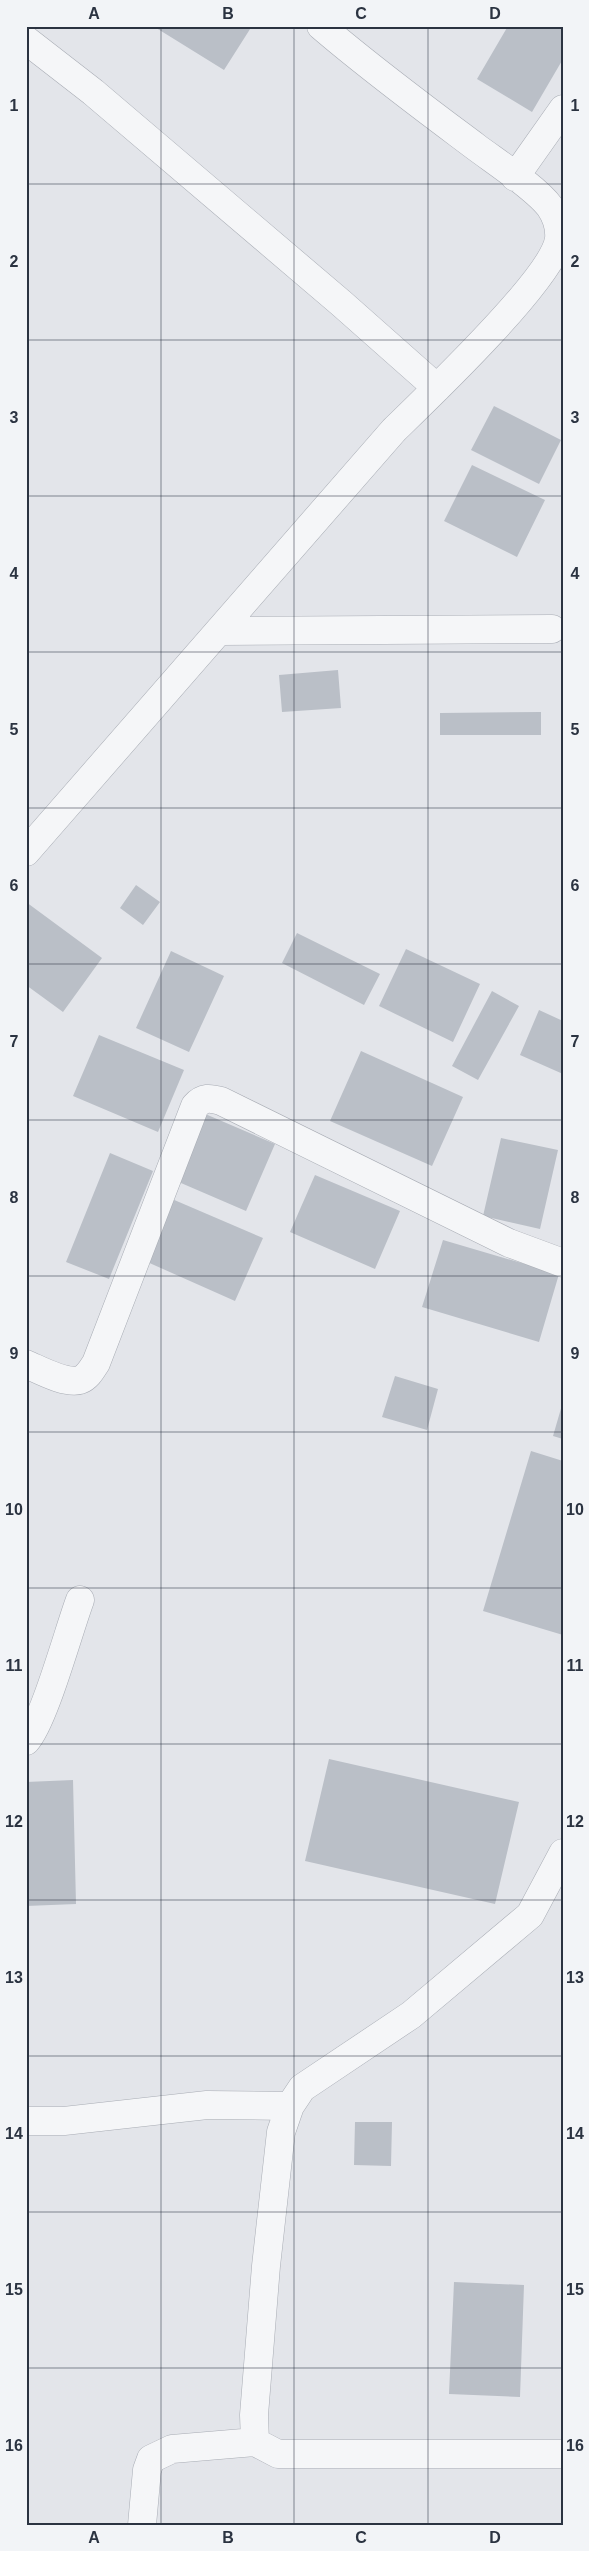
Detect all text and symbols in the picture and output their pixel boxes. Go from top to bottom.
text: A [88,5,100,22]
text: B [222,5,234,22]
text: C [355,5,367,22]
text: D [489,5,501,22]
text: 1 [10,97,19,114]
text: 1 [571,97,580,114]
text: 2 [10,253,19,270]
text: 2 [571,253,580,270]
text: 3 [10,409,19,426]
text: 3 [571,409,580,426]
text: 4 [10,565,19,582]
text: 4 [571,565,580,582]
text: 5 [10,721,19,738]
text: 5 [571,721,580,738]
text: 6 [10,877,19,894]
text: 6 [571,877,580,894]
text: 7 [10,1033,19,1050]
text: 7 [571,1033,580,1050]
text: 8 [10,1189,19,1206]
text: 8 [571,1189,580,1206]
text: 9 [10,1345,19,1362]
text: 9 [571,1345,580,1362]
text: 10 [5,1501,23,1518]
text: 10 [566,1501,584,1518]
text: 11 [6,1657,23,1674]
text: 11 [567,1657,584,1674]
text: 12 [5,1813,23,1830]
text: 12 [566,1813,584,1830]
text: 13 [5,1969,23,1986]
text: 13 [566,1969,584,1986]
text: 14 [5,2125,23,2142]
text: 14 [566,2125,584,2142]
text: 15 [5,2281,23,2298]
text: 15 [566,2281,584,2298]
text: 16 [5,2437,23,2454]
text: 16 [566,2437,584,2454]
text: A [88,2529,100,2546]
text: B [222,2529,234,2546]
text: C [355,2529,367,2546]
text: D [489,2529,501,2546]

